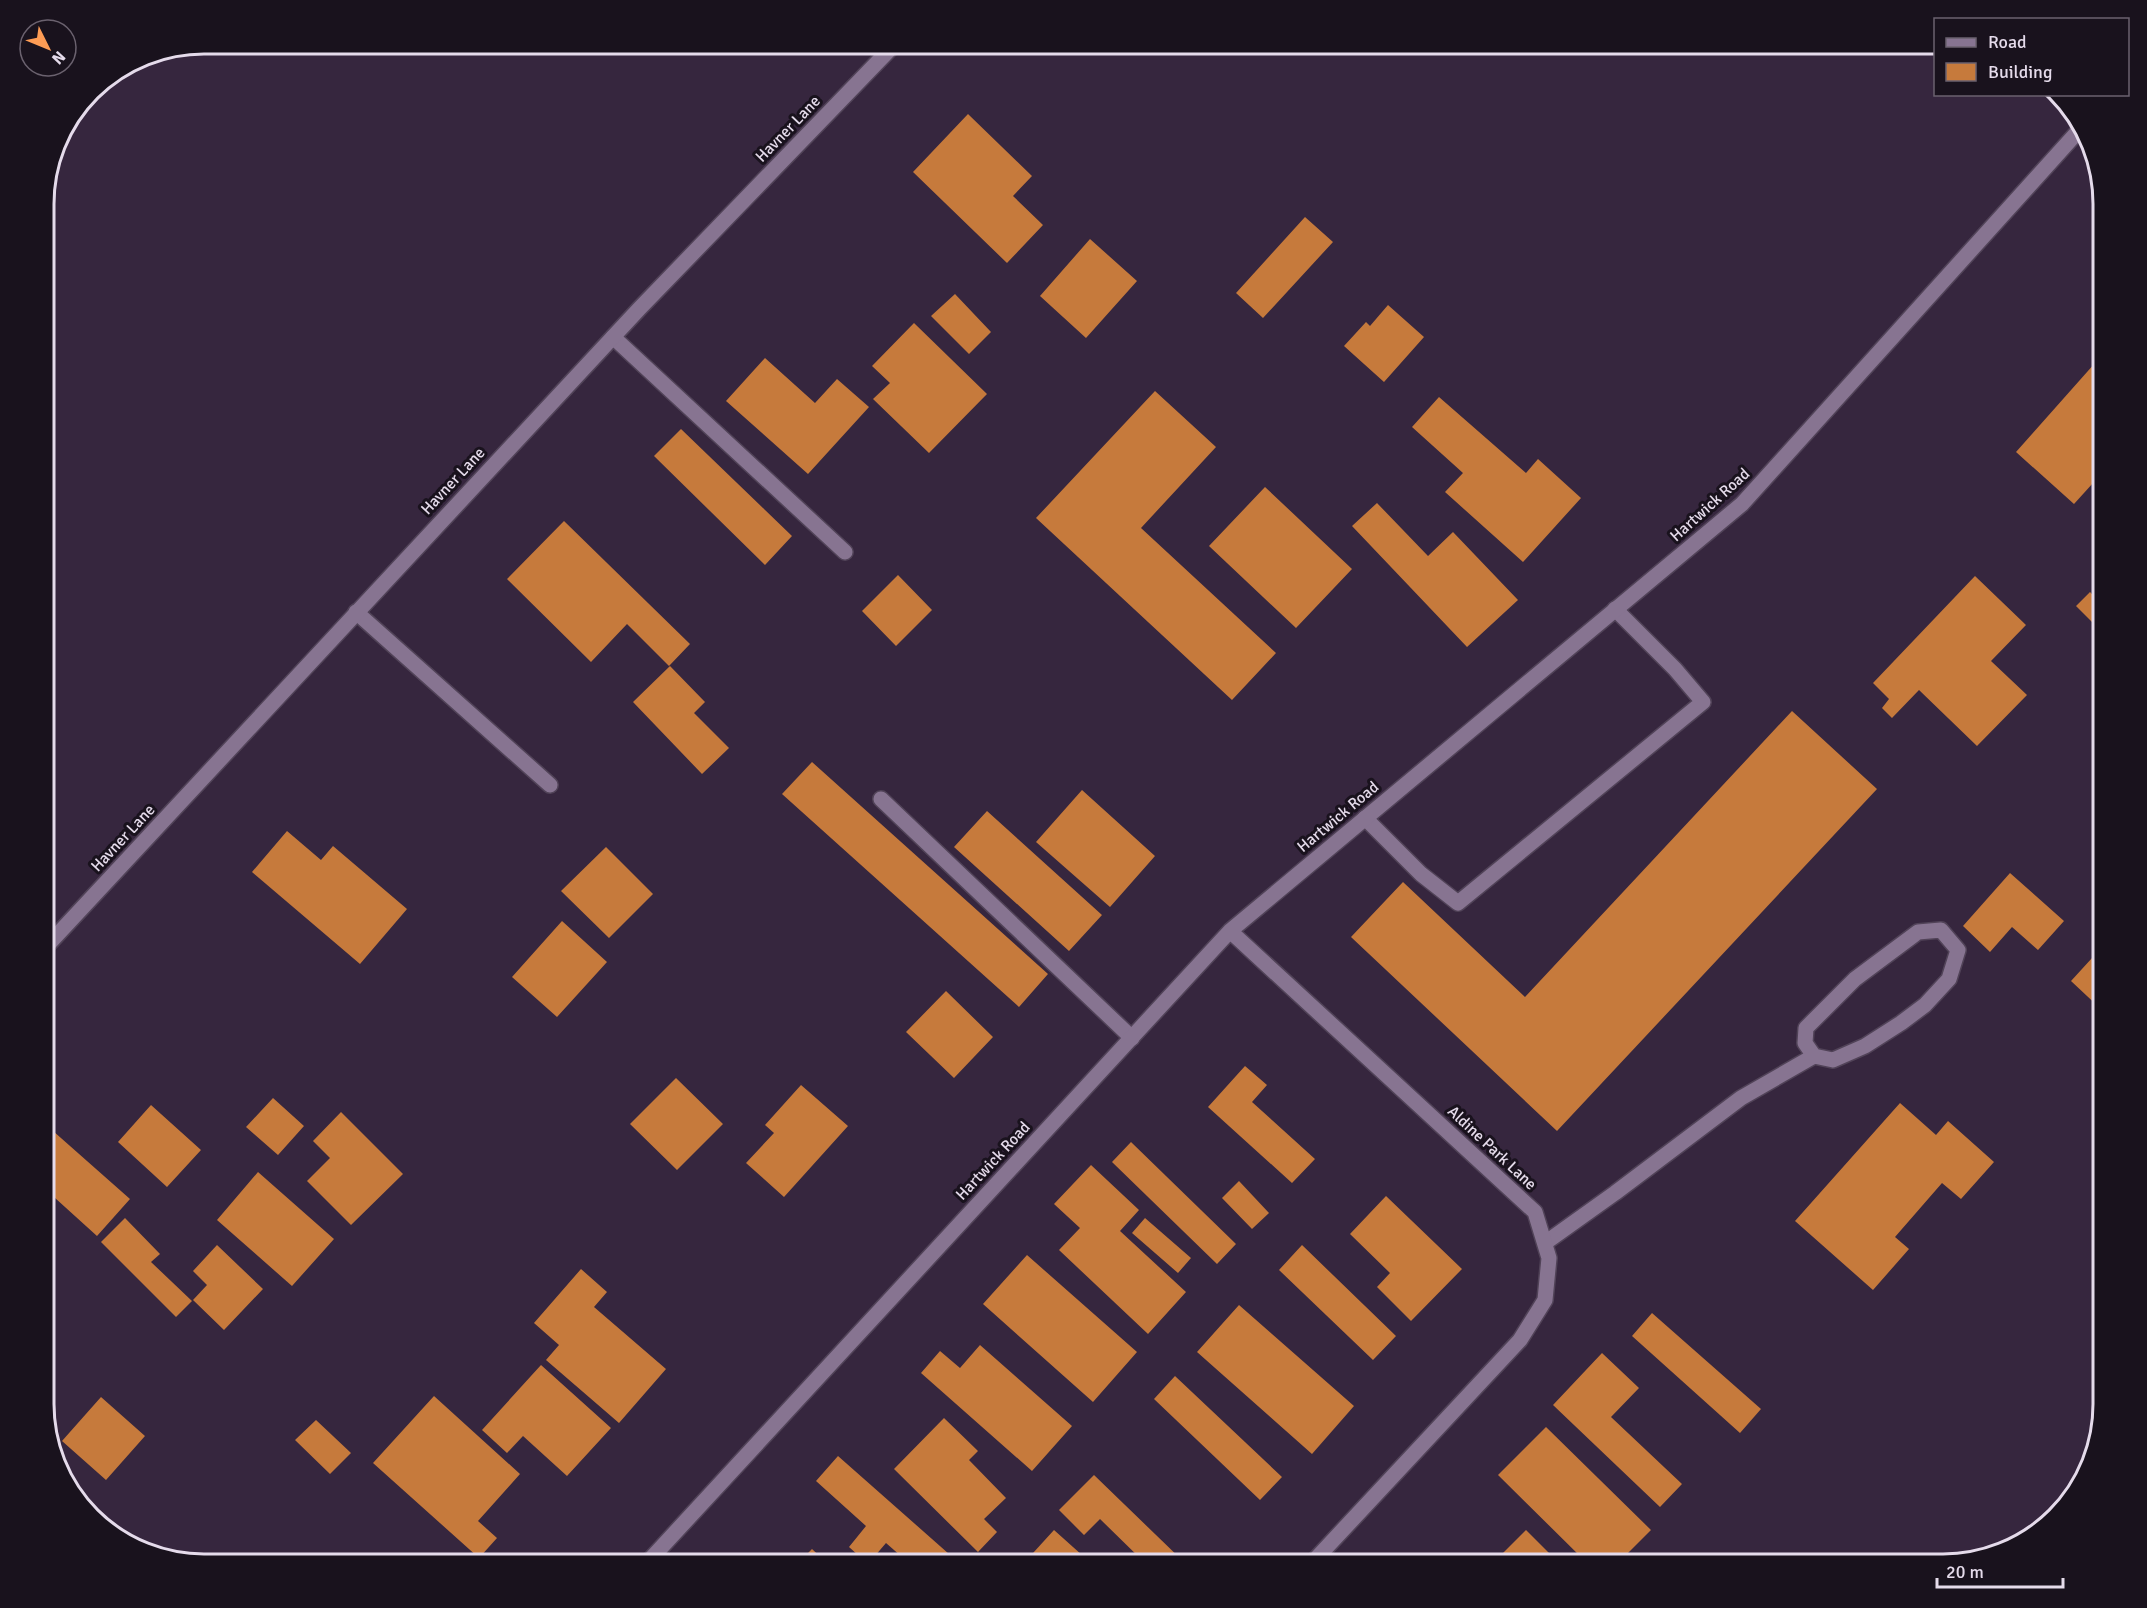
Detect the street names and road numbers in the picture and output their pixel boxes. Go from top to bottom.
street label: Havner Lane [751,91,825,167]
street label: Havner Lane [417,443,489,519]
street label: Hartwick Road [1666,464,1754,546]
street label: Hartwick Road [1293,777,1383,857]
street label: Havner Lane [87,800,159,876]
street label: Aldine Park Lane [1443,1102,1541,1194]
street label: Hartwick Road [951,1118,1035,1204]

